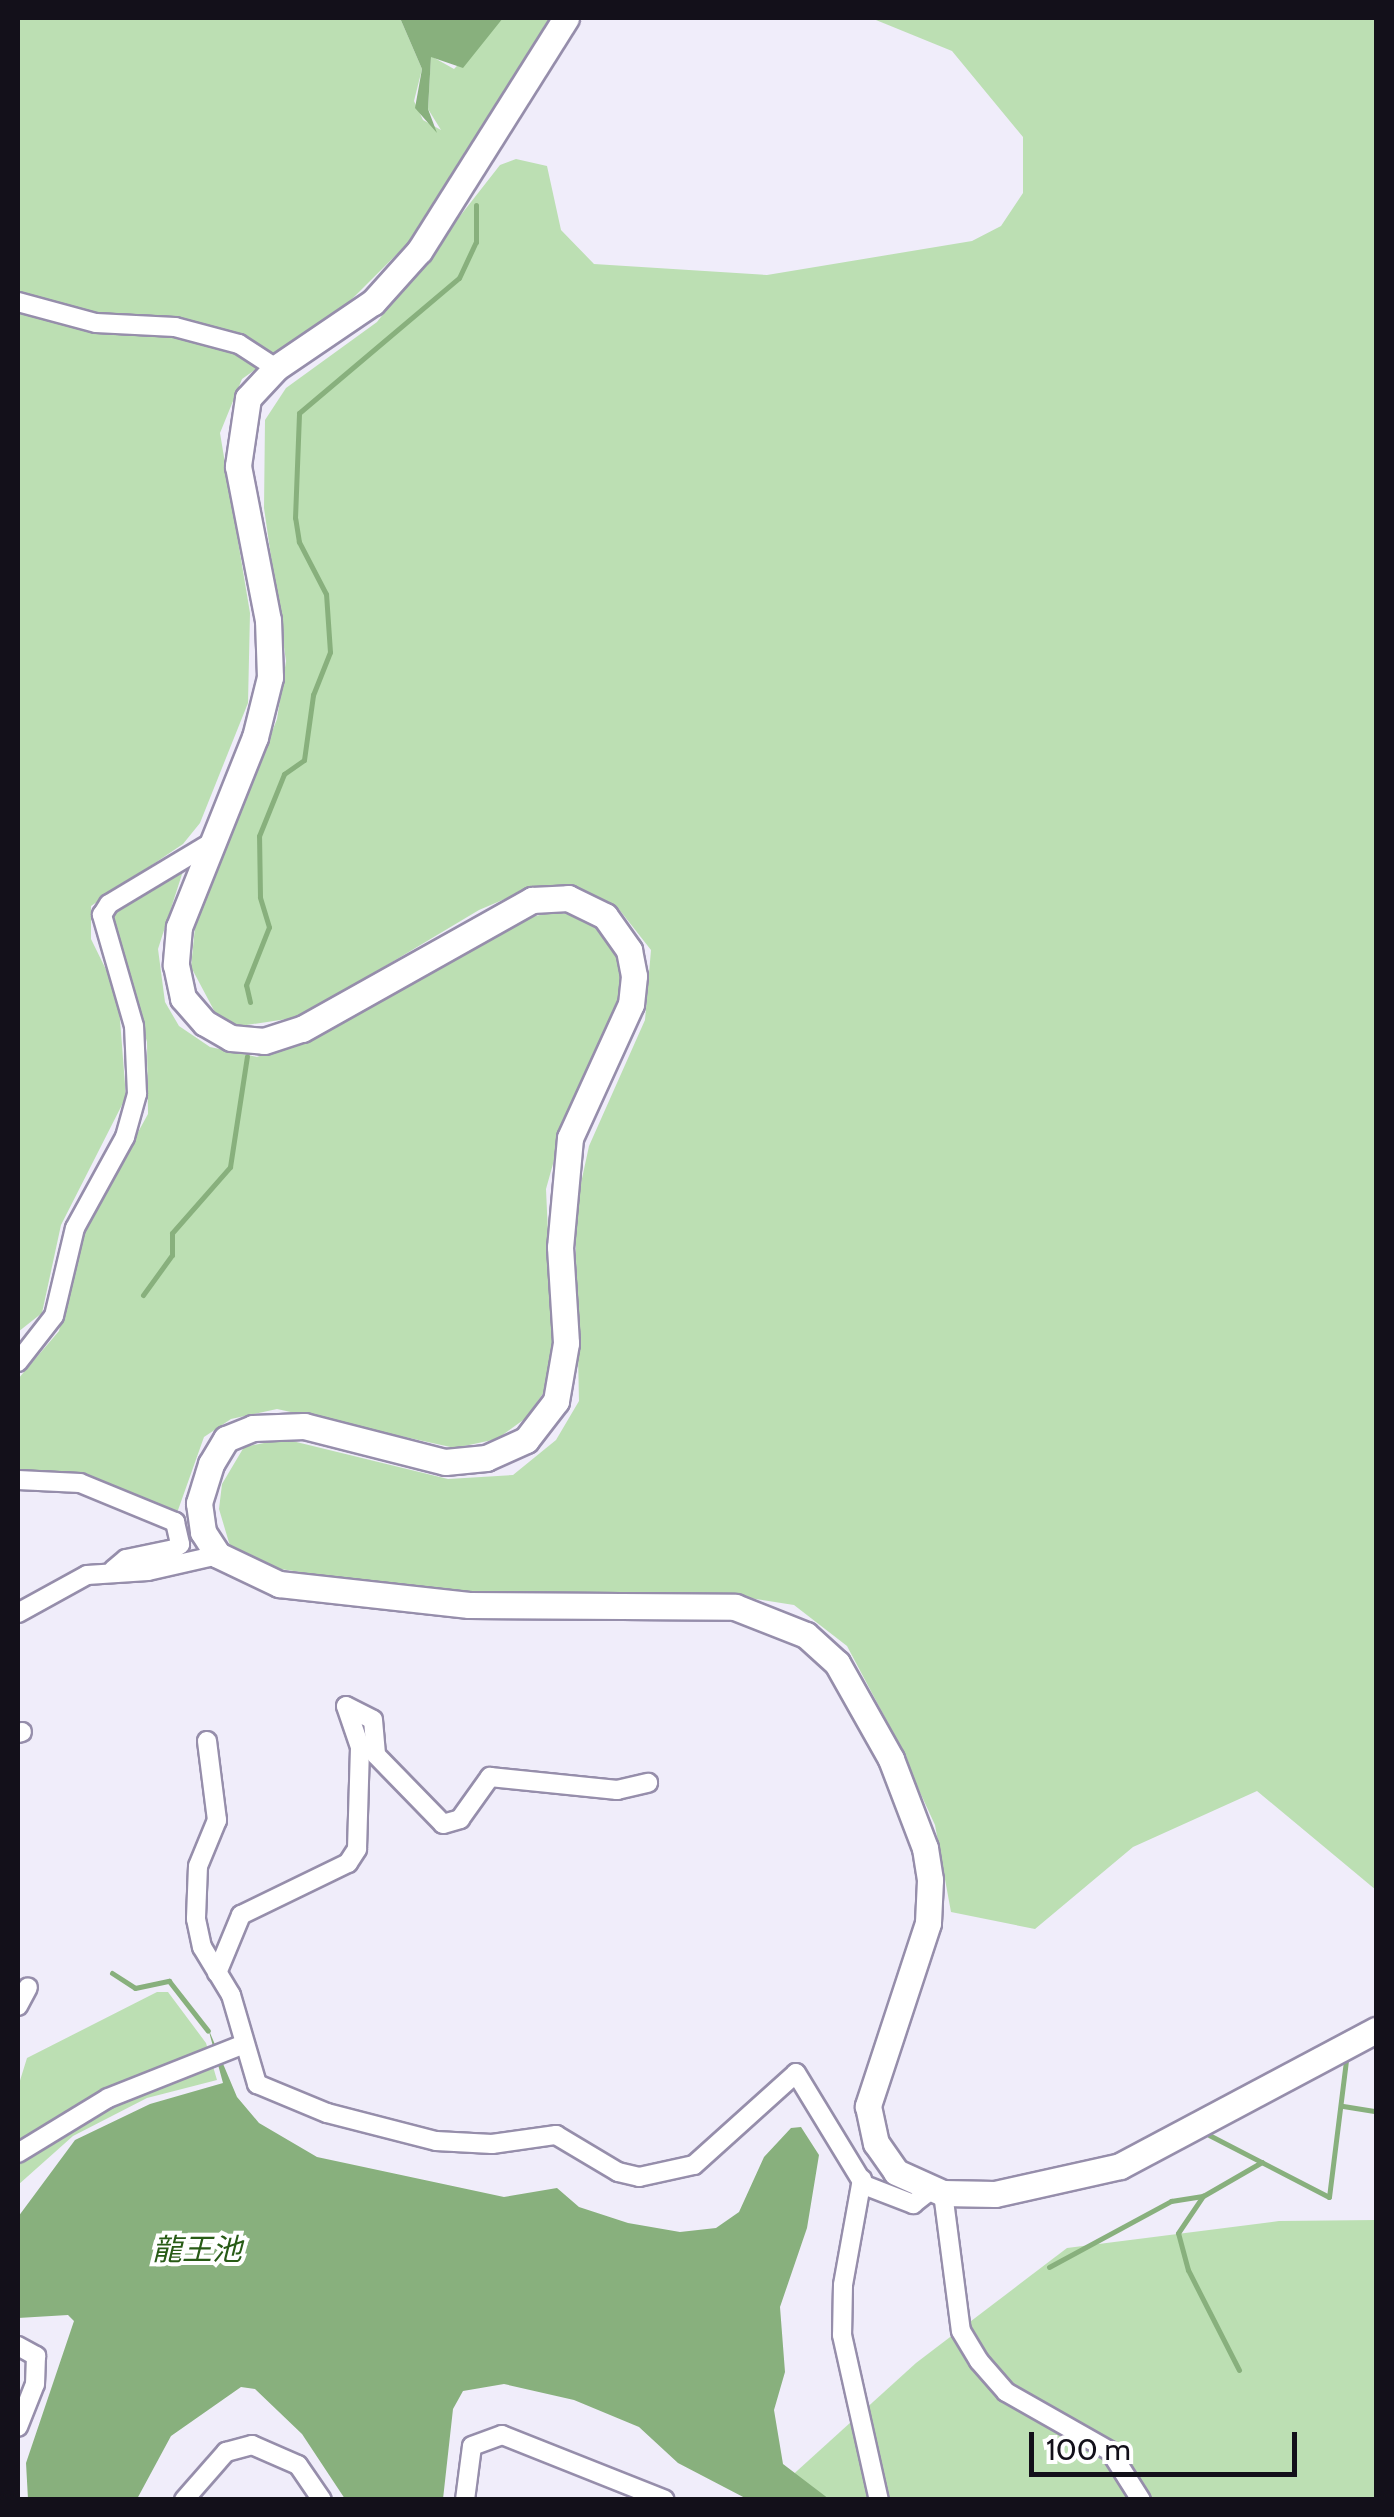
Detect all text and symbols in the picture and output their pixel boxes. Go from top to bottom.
water label: 龍王池 [152,2232,242,2268]
scale bar [1034,2412,1302,2474]
text: 100 m [1046,2431,1131,2468]

